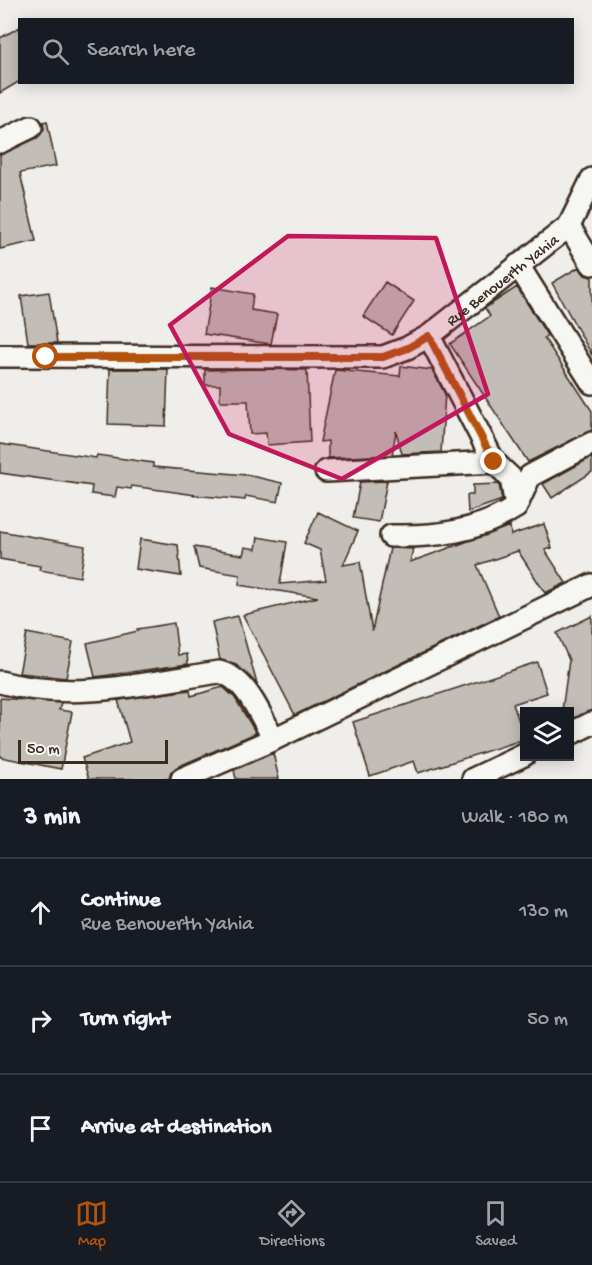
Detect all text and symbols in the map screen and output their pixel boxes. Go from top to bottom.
search box [18,18,574,84]
icon: search [39,35,72,68]
text: Search here [87,38,195,64]
street label: Rue Benouerth Yahia [444,231,565,332]
route start [32,343,58,369]
route end [480,448,506,474]
map controls [520,707,574,761]
button: layers [520,707,574,761]
scale bar [18,737,168,764]
text: 50 m [27,741,60,760]
text: 3 min [24,803,80,834]
text: Walk · 180 m [461,807,568,830]
text: Continue [81,888,161,914]
icon: ahead [24,896,57,929]
text: 130 m [519,901,568,924]
text: Rue Benouerth Yahia [81,914,253,937]
icon: right [24,1004,57,1037]
text: Turn right [81,1007,169,1033]
text: 50 m [527,1009,568,1032]
icon: arrive [24,1112,57,1145]
text: Arrive at destination [81,1115,271,1141]
tab: Map [75,1197,108,1252]
tab: Directions [259,1197,325,1252]
tab: Saved [475,1197,516,1252]

